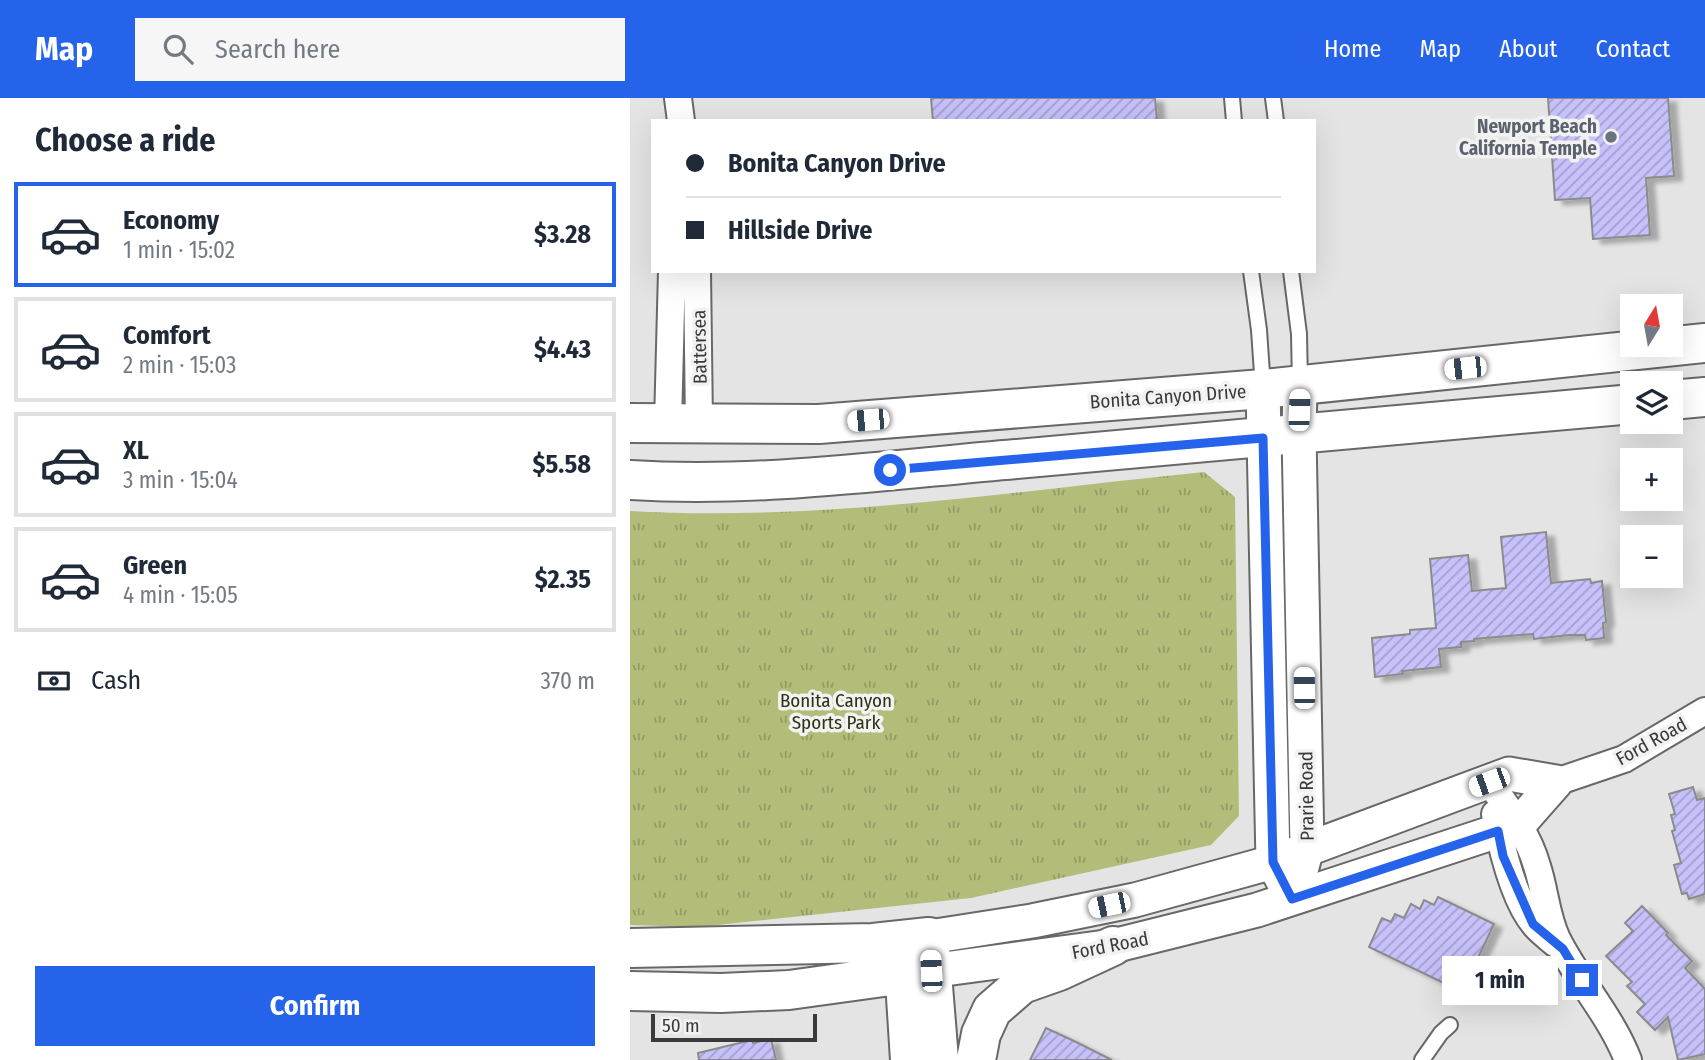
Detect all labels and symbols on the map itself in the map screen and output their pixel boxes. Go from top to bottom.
place label: Newport Beach California Temple [1459,115,1597,160]
marker: Newport Beach California Temple [1603,129,1619,145]
north arrow [1620,294,1684,357]
street label: Battersea [687,310,712,384]
car [1444,355,1487,381]
street label: Bonita Canyon Drive [1089,380,1247,413]
car [1288,389,1311,431]
car [847,408,890,432]
route start [874,454,906,486]
car [1294,667,1315,709]
park label: Bonita Canyon Sports Park [780,689,892,734]
street label: Ford Road [1612,713,1691,770]
street label: Prarie Road [1294,751,1319,841]
car [1466,765,1513,799]
car [1087,890,1132,920]
street label: Ford Road [1070,927,1150,964]
car [920,949,943,993]
callout: 1 min [1442,956,1558,1004]
route end [1566,964,1598,996]
scale bar [651,1011,817,1043]

